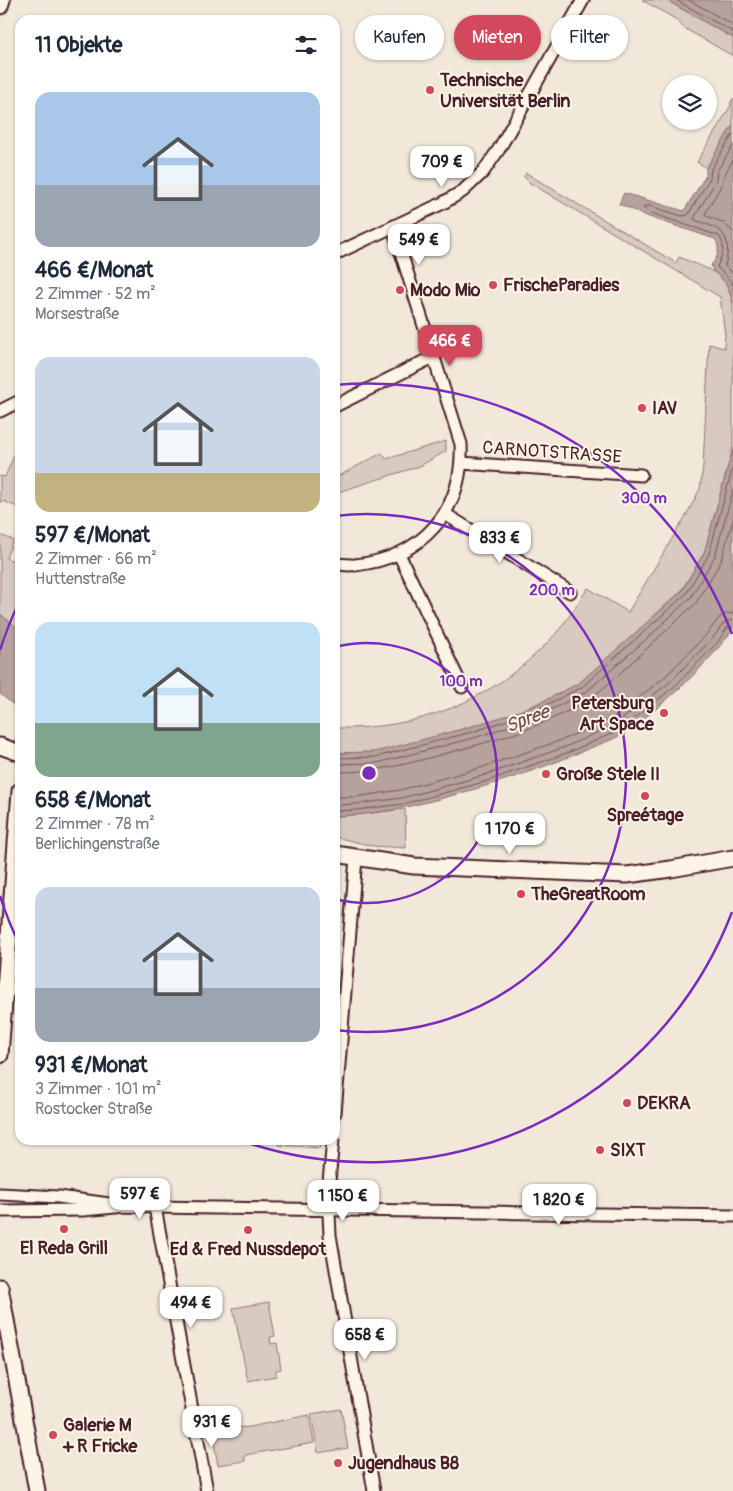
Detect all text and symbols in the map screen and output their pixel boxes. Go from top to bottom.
chip: Kaufen [355,15,444,60]
chip: Mieten [454,15,541,60]
chip: Filter [551,15,628,60]
icon: filters [292,31,320,59]
text: 11 Objekte [35,32,122,59]
place label: Technische Universität Berlin [439,69,570,113]
map controls [662,75,717,130]
button: layers [662,75,717,130]
marker: Technische Universität Berlin [424,84,436,96]
icon: home [133,124,223,214]
pin: 709 € [407,146,477,188]
text: 709 € [421,152,463,172]
pin: 549 € [384,224,454,266]
text: 549 € [399,230,439,250]
text: 466 €/Monat [35,257,153,284]
place label: FrischeParadies [503,274,620,297]
place label: Modo Mio [410,279,481,302]
marker: FrischeParadies [487,279,499,291]
text: 2 Zimmer · 52 m² [35,284,156,304]
marker: Modo Mio [394,284,406,296]
text: Morsestraße [35,304,119,324]
pin: 466 € [415,324,485,367]
text: 466 € [429,331,471,351]
icon: home [133,389,223,479]
place label: IAV [652,397,677,420]
marker: IAV [636,402,648,414]
street label: CARNOTSTRASSE [481,436,622,469]
text: 300 m [621,489,667,508]
text: 597 €/Monat [35,522,150,549]
pin: 833 € [465,522,535,564]
text: 833 € [480,528,520,548]
text: 2 Zimmer · 66 m² [35,549,157,569]
text: Huttenstraße [35,569,126,589]
text: 200 m [529,581,575,600]
icon: home [133,654,223,744]
text: 100 m [440,672,482,691]
place label: Petersburg Art Space [571,692,655,736]
water label: Spree [502,699,554,738]
marker: Petersburg Art Space [658,707,670,719]
place label: Große Stele II [556,763,660,786]
centre of rings [360,764,378,782]
marker: Große Stele II [540,768,552,780]
text: 658 €/Monat [35,787,151,814]
marker: Spreétage [639,790,651,802]
place label: Spreétage [606,804,685,827]
pin: 1 170 € [464,812,556,855]
text: 2 Zimmer · 78 m² [35,814,155,834]
text: 1 170 € [485,819,535,839]
text: Berlichingenstraße [35,834,160,854]
place label: TheGreatRoom [530,883,645,906]
marker: TheGreatRoom [515,888,527,900]
icon: home [133,919,223,1009]
text: 931 €/Monat [35,1052,147,1079]
text: 3 Zimmer · 101 m² [35,1079,162,1099]
place label: DEKRA [637,1092,691,1115]
marker: DEKRA [621,1097,633,1109]
text: Rostocker Straße [35,1099,152,1119]
place label: SIXT [610,1139,646,1162]
marker: SIXT [594,1144,606,1156]
pin: 597 € [105,1178,175,1220]
pin: 1 150 € [297,1180,389,1222]
text: 597 € [120,1184,160,1204]
pin: 1 820 € [513,1184,605,1226]
text: 1 150 € [318,1186,368,1206]
text: 1 820 € [533,1190,585,1210]
marker: El Reda Grill [58,1223,70,1235]
marker: Ed & Fred Nussdepot [242,1224,254,1236]
place label: El Reda Grill [20,1237,108,1260]
place label: Ed & Fred Nussdepot [170,1238,327,1261]
pin: 494 € [156,1286,226,1329]
text: 494 € [171,1293,211,1313]
pin: 658 € [330,1318,400,1361]
text: 658 € [345,1325,385,1345]
pin: 931 € [177,1406,247,1448]
text: 931 € [193,1412,231,1432]
place label: Galerie M + R Fricke [62,1414,139,1458]
marker: Galerie M + R Fricke [47,1429,59,1441]
place label: Jugendhaus B8 [348,1452,459,1475]
marker: Jugendhaus B8 [332,1457,344,1469]

